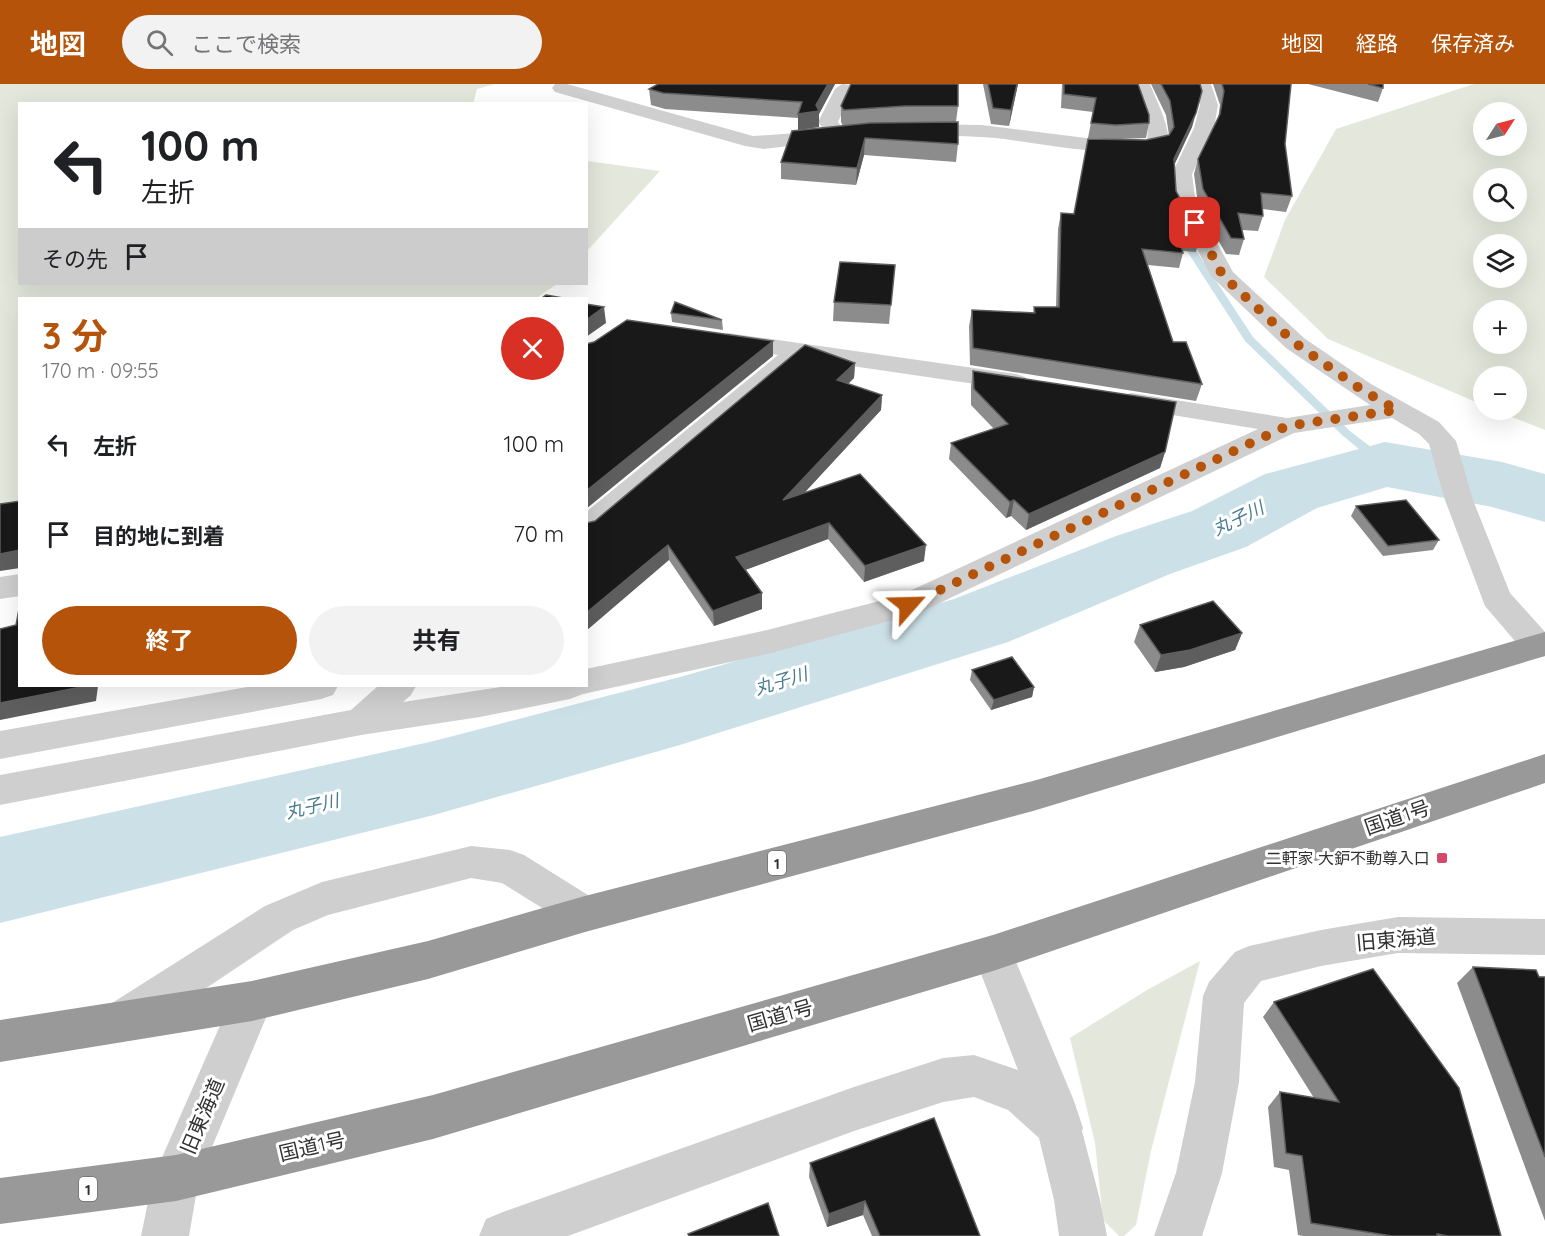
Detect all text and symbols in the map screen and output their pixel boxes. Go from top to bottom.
search box [122,15,542,69]
text: 地図 [30,26,86,61]
icon: search [143,26,176,59]
text: ここで検索 [191,30,301,58]
text: 地図 [1281,30,1323,56]
text: 経路 [1356,30,1398,56]
text: 保存済み [1431,30,1515,56]
north arrow [1473,102,1527,156]
map controls [1473,102,1527,420]
text: 100 m [141,119,259,172]
icon: left [42,126,120,204]
button: search [1473,168,1527,222]
text: 左折 [141,175,195,209]
pin [1169,197,1220,248]
icon: arrive [1178,206,1211,239]
button: layers [1473,234,1527,288]
icon: arrive [120,240,153,273]
text: その先 [42,245,108,273]
button: + [1473,300,1527,354]
text: 3 分 [42,313,107,358]
button: close [501,317,564,380]
text: 170 m · 09:55 [42,358,159,383]
button: − [1473,366,1527,420]
icon: left [42,428,75,461]
text: 100 m [504,430,564,458]
text: 左折 [93,432,137,460]
water label: 丸子川 [1209,495,1269,540]
icon: arrive [42,518,75,551]
text: 70 m [514,520,564,548]
text: 目的地に到着 [93,522,225,550]
position arrow [876,573,940,637]
button: 終了 [42,606,297,675]
button: 共有 [309,606,564,675]
water label: 丸子川 [752,662,812,700]
water label: 丸子川 [283,788,343,823]
street label: 国道1号 [1361,794,1433,840]
place label: 二軒家 大鈩不動尊入口 [1266,848,1430,868]
road number: 1 [768,851,786,875]
marker: 二軒家 大鈩不動尊入口 [1435,851,1449,865]
street label: 旧東海道 [1355,923,1437,955]
street label: 国道1号 [744,994,816,1036]
street label: 旧東海道 [175,1074,229,1158]
street label: 国道1号 [276,1126,348,1166]
road number: 1 [79,1177,97,1201]

